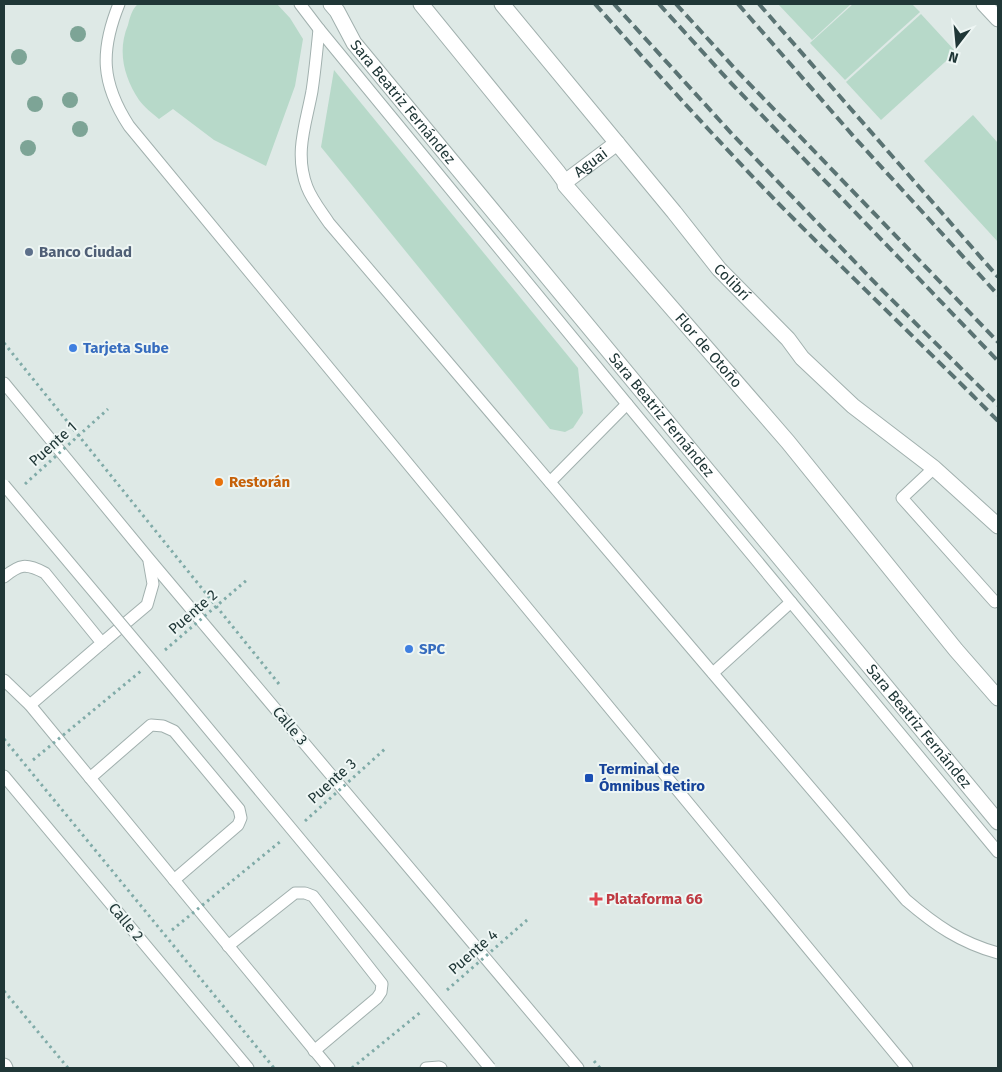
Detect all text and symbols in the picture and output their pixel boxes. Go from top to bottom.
north arrow [932,20,982,70]
street label: Sara Beatriz Fernández [346,36,459,168]
text: N [947,48,960,66]
street label: Aguai [570,144,611,181]
place label: Banco Ciudad [39,243,132,261]
marker: Banco Ciudad [23,246,35,258]
street label: Colibrí [710,260,754,304]
street label: Flor de Otoño [671,309,746,392]
place label: Tarjeta Sube [83,339,169,357]
marker: Tarjeta Sube [67,342,79,354]
street label: Sara Beatriz Fernández [605,349,718,481]
street label: Puente 1 [25,418,81,470]
place label: Restorán [229,473,290,491]
marker: Restorán [213,476,225,488]
street label: Puente 2 [165,586,221,638]
place label: SPC [419,640,446,658]
marker: SPC [403,643,415,655]
street label: Sara Beatriz Fernández [862,661,976,792]
street label: Calle 3 [269,703,311,749]
street label: Puente 3 [304,755,360,807]
place label: Terminal de Ómnibus Retiro [599,760,705,795]
marker: Terminal de Ómnibus Retiro [583,772,595,784]
place label: Plataforma 66 [606,890,703,908]
marker: Plataforma 66 [590,893,602,905]
street label: Calle 2 [105,899,147,945]
street label: Puente 4 [445,926,501,978]

